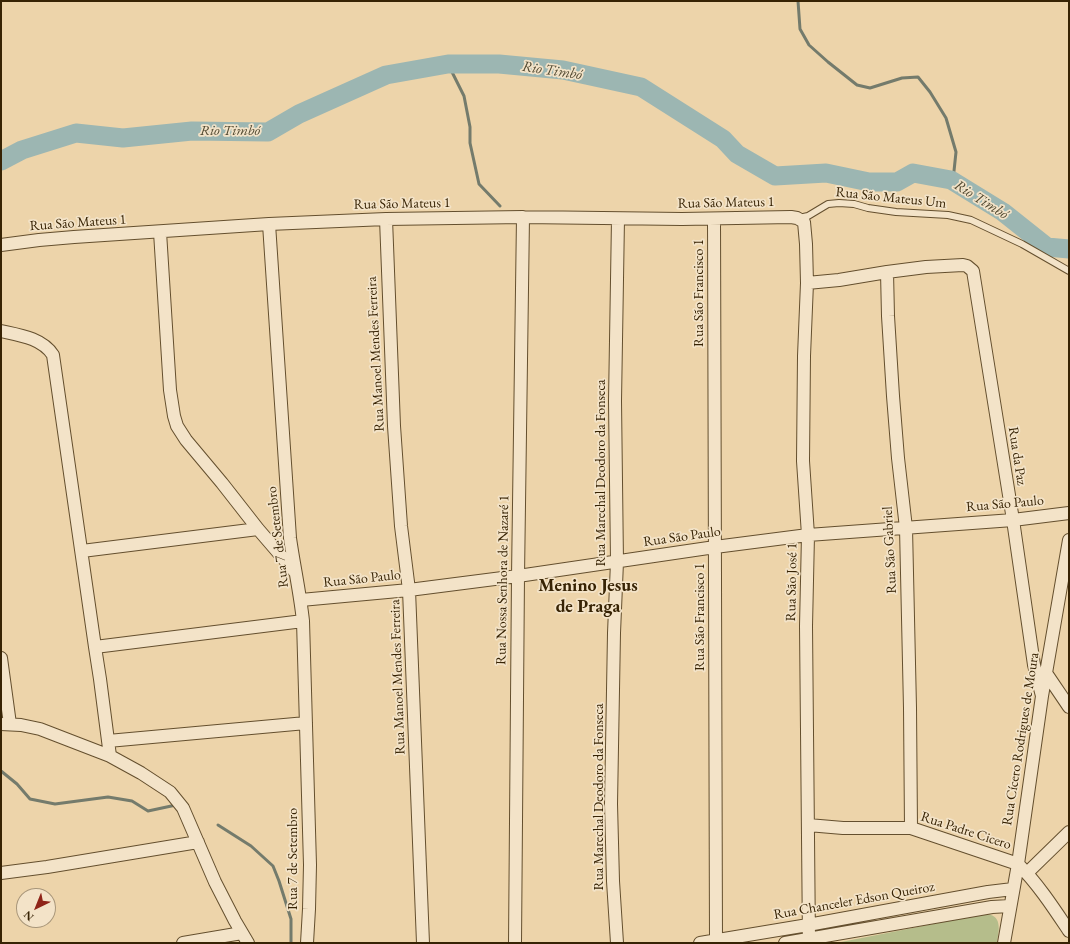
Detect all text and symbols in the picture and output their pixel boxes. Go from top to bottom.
water label: Rio Timbó [521,58,583,84]
water label: Rio Timbó [200,122,260,140]
water label: Rio Timbó [951,176,1011,224]
street label: Rua São Mateus Um [835,184,947,212]
street label: Rua São Mateus 1 [677,194,775,212]
street label: Rua São Mateus 1 [353,195,451,213]
street label: Rua São Mateus 1 [29,211,127,235]
street label: Rua São Francisco 1 [691,239,707,347]
street label: Rua Manoel Mendes Ferreira [364,276,388,432]
street label: Rua Marechal Deodoro da Fonseca [593,380,609,566]
street label: Rua da Paz [1004,426,1030,486]
street label: Rua 7 de Setembro [263,485,293,589]
street label: Rua São Paulo [965,492,1045,516]
street label: Rua Nossa Senhora de Nazaré 1 [493,495,513,665]
street label: Rua São Gabriel [879,506,901,594]
street label: Rua São Paulo [642,523,722,551]
street label: Rua São José 1 [783,542,801,622]
street label: Rua São Francisco 1 [692,563,708,671]
street label: Rua São Paulo [322,567,402,591]
district label: Menino Jesus de Praga [538,575,638,618]
street label: Rua Manoel Mendes Ferreira [387,599,409,755]
street label: Rua Cícero Rodrigues de Moura [999,651,1043,827]
street label: Rua Marechal Deodoro da Fonseca [591,704,607,890]
street label: Rua 7 de Setembro [285,808,301,910]
street label: Rua Padre Cicero [919,808,1013,854]
street label: Rua Chanceler Edson Queiroz [772,879,936,923]
north arrow [16,888,56,928]
text: N [20,908,37,924]

